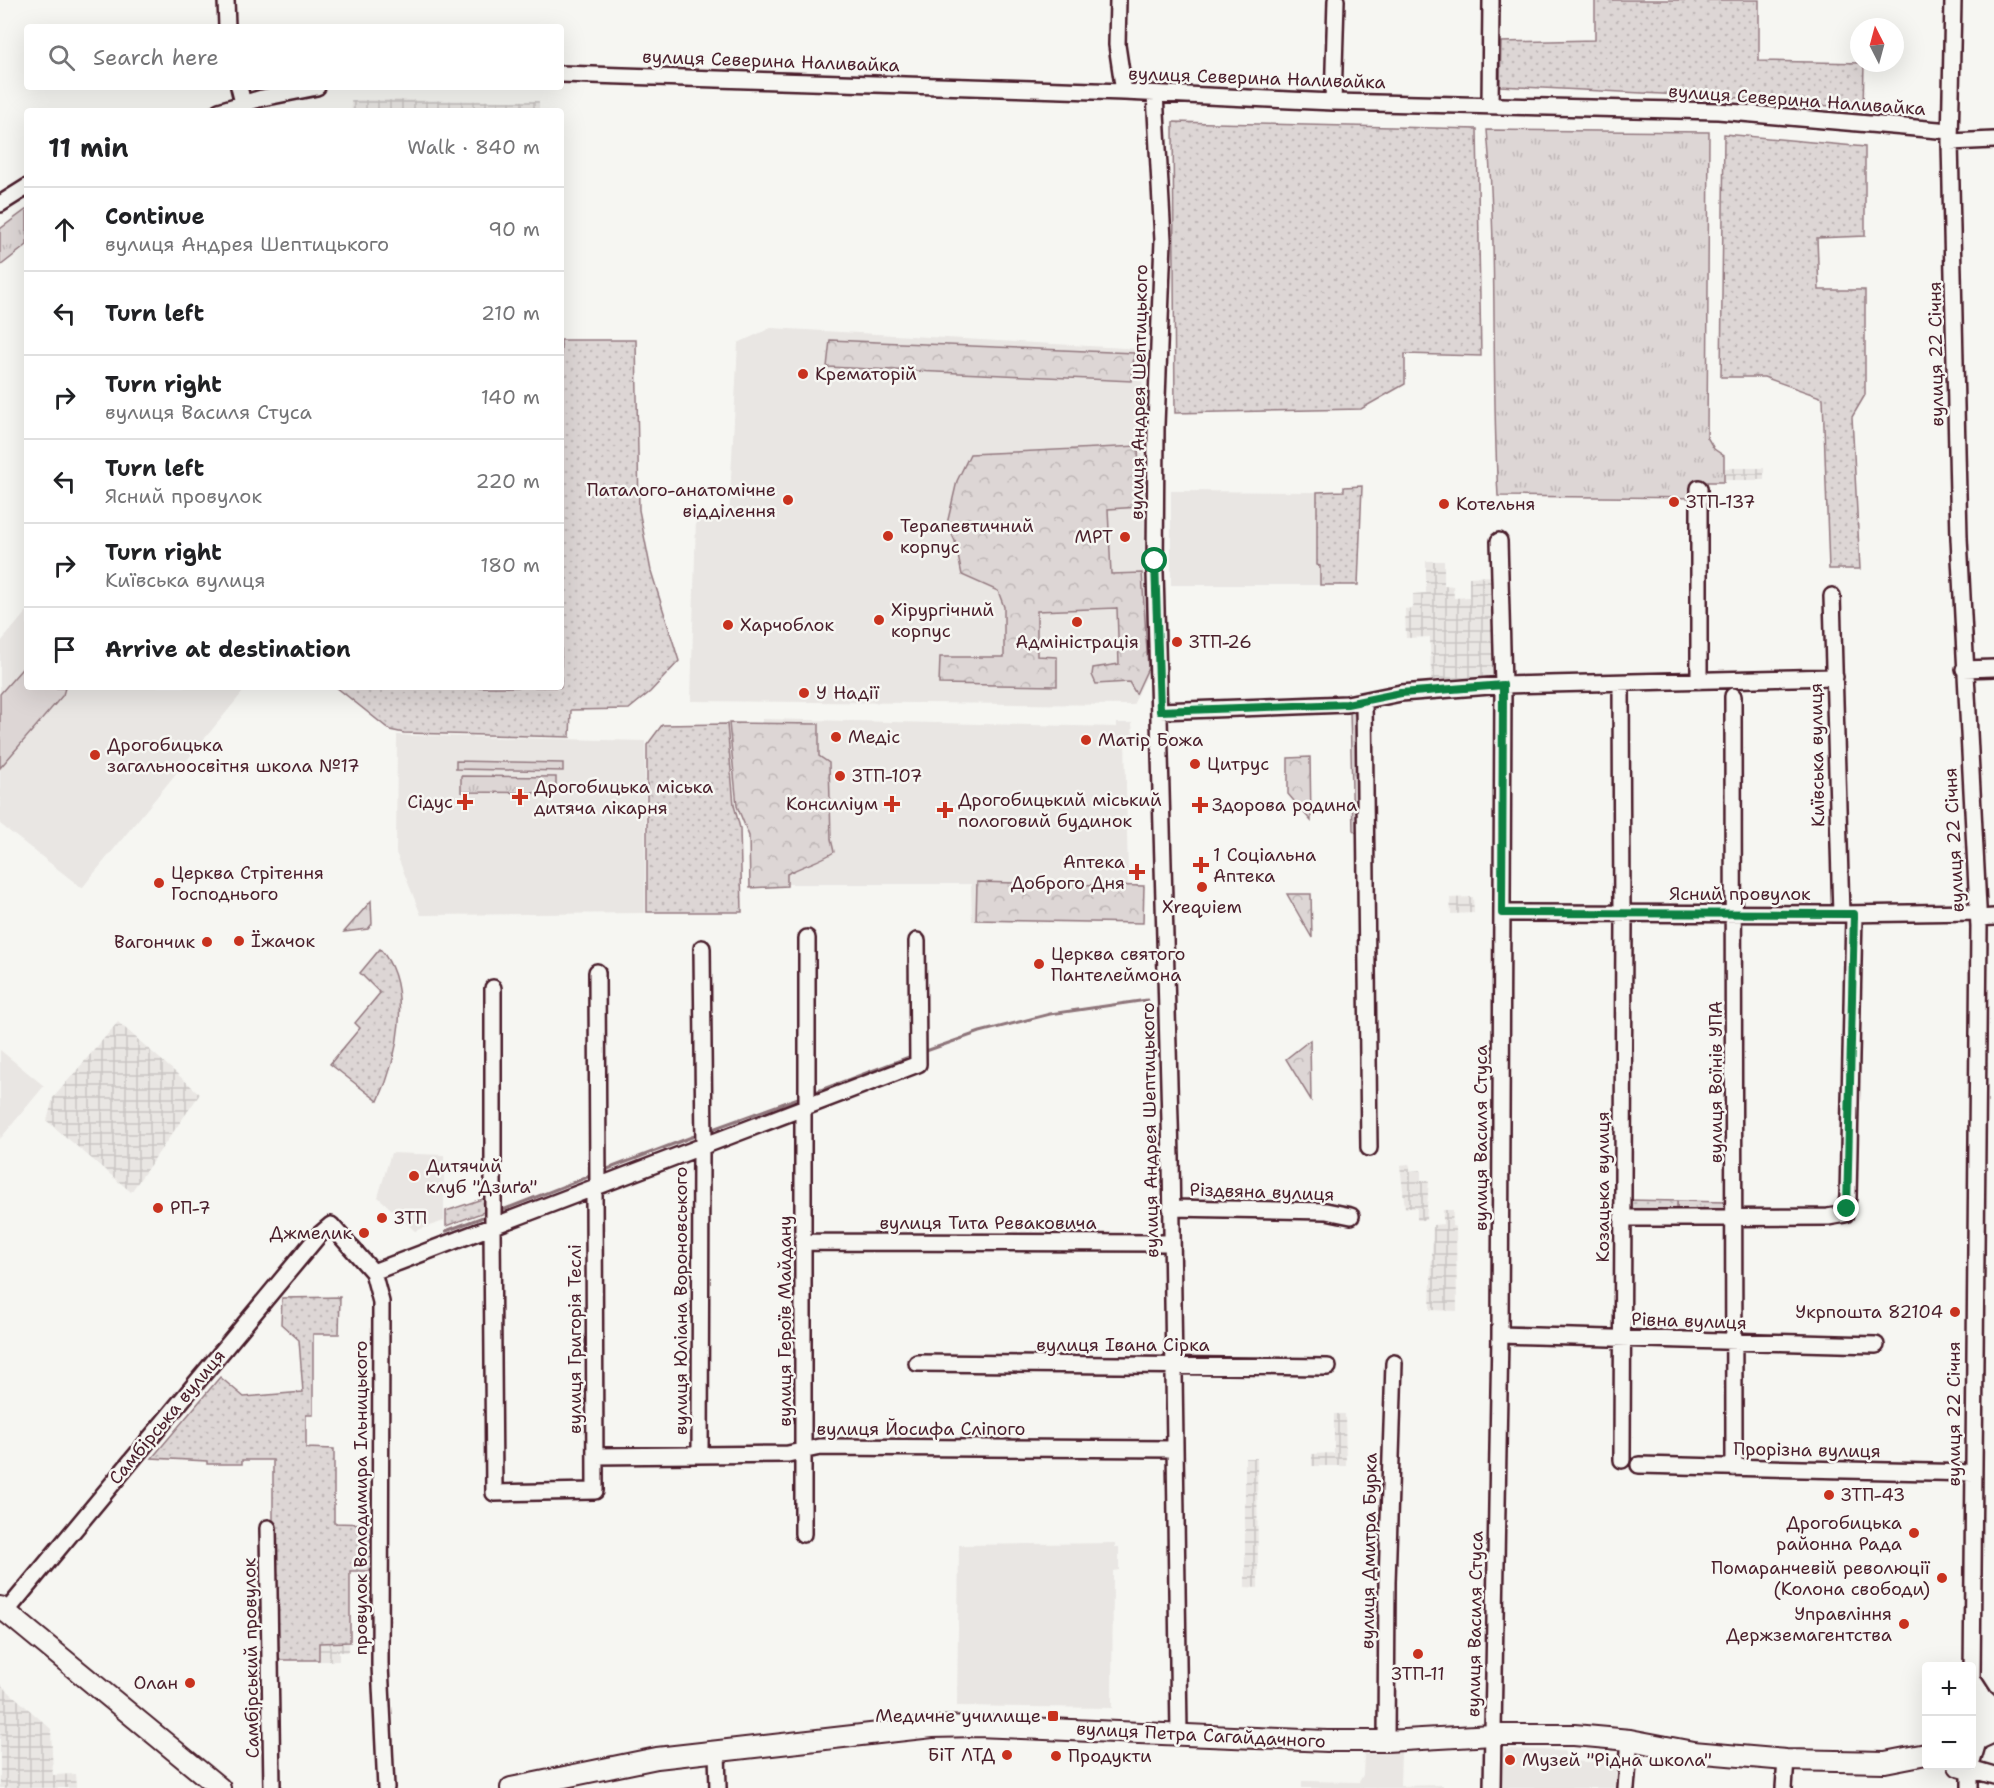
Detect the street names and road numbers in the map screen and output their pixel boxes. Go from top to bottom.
street label: вулиця Северина Наливайка [642,45,900,77]
street label: вулиця Северина Наливайка [1128,62,1386,94]
street label: вулиця Северина Наливайка [1668,79,1926,121]
street label: вулиця Андрея Шептицького [1125,264,1153,520]
street label: вулиця 22 Січня [1923,281,1949,427]
street label: Київська вулиця [1804,683,1830,827]
street label: вулиця 22 Січня [1938,767,1970,913]
street label: Ясний провулок [1669,882,1811,906]
street label: вулиця Воїнів УПА [1704,1001,1728,1163]
street label: вулиця Андрея Шептицького [1136,1002,1164,1258]
street label: вулиця Василя Стуса [1469,1045,1493,1231]
street label: Козацька вулиця [1591,1111,1615,1263]
street label: вулиця Юліана Вороновського [669,1167,693,1435]
street label: Різдвяна вулиця [1189,1177,1335,1207]
street label: вулиця Тита Реваковича [879,1211,1097,1235]
street label: вулиця Героїв Майдану [773,1215,797,1427]
street label: вулиця Григорія Теслі [563,1244,587,1434]
street label: Рівна вулиця [1631,1307,1747,1335]
street label: вулиця Івана Сірка [1036,1333,1210,1357]
street label: провулок Володимира Ільницького [349,1341,373,1655]
street label: вулиця 22 Січня [1942,1341,1966,1487]
street label: Самбірська вулиця [103,1344,231,1490]
street label: вулиця Йосифа Сліпого [817,1417,1025,1441]
street label: Прорізна вулиця [1733,1437,1881,1463]
street label: вулиця Дмитра Бурка [1355,1453,1383,1649]
street label: вулиця Василя Стуса [1461,1531,1489,1717]
street label: Самбірський провулок [237,1557,265,1758]
street label: вулиця Петра Сагайдачного [1076,1716,1326,1754]

